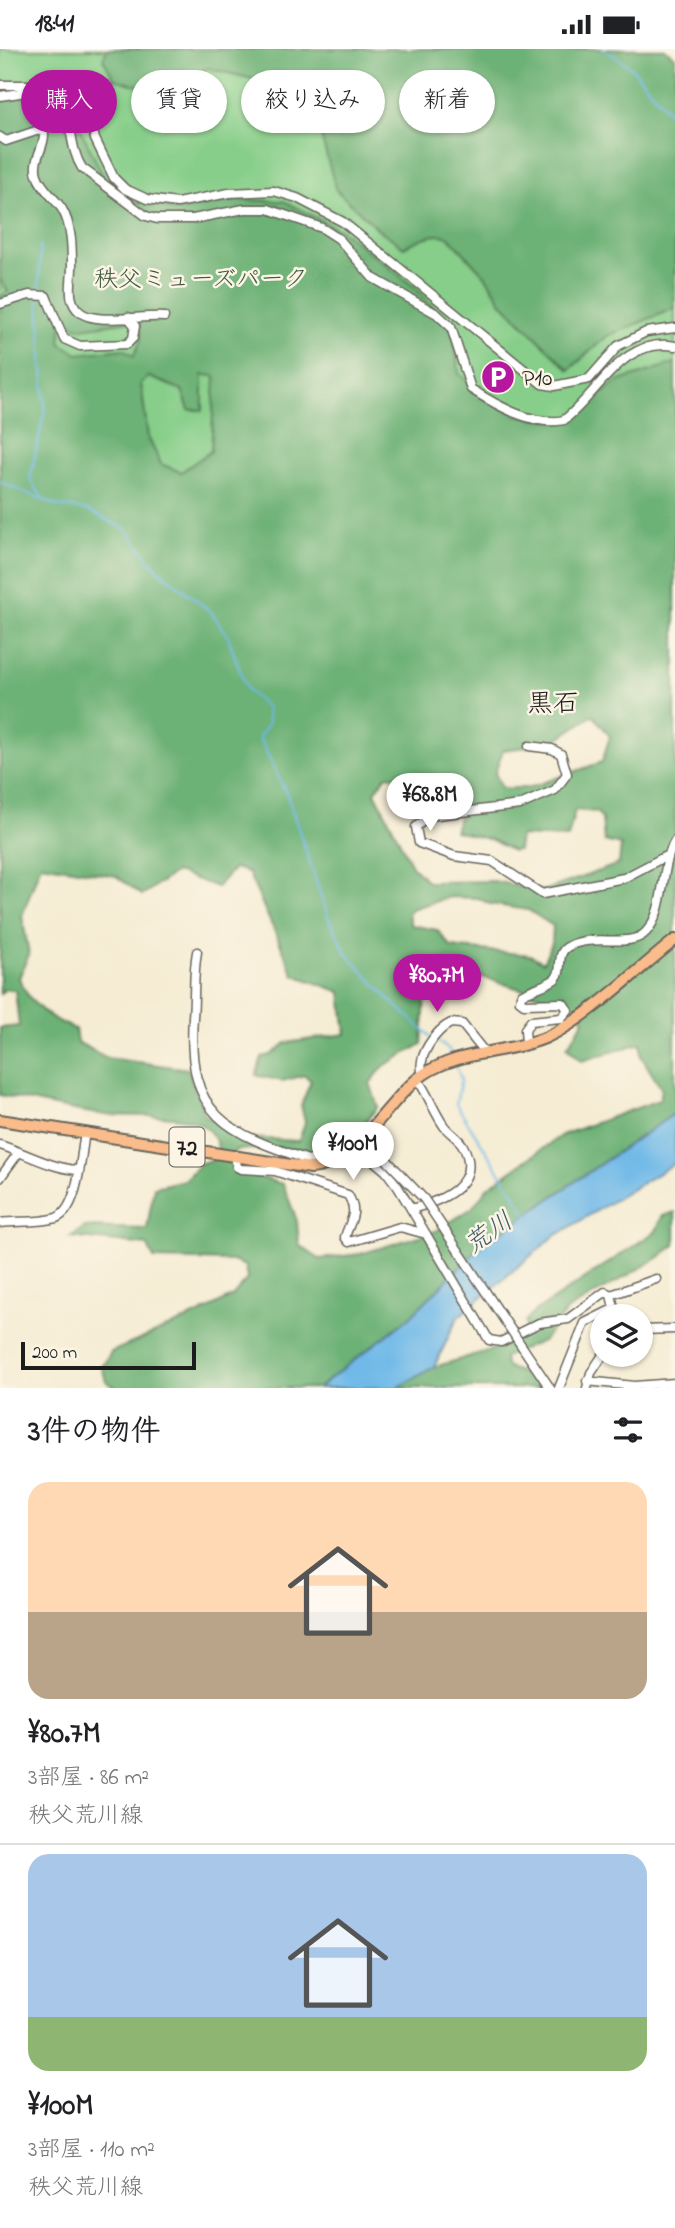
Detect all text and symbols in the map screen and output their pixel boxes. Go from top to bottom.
text: 18:41 [35,6,74,44]
chip: 購入 [21,70,117,133]
chip: 賃貸 [131,70,227,133]
chip: 絞り込み [241,70,385,133]
chip: 新着 [399,70,495,133]
park label: 秩父ミューズパーク [94,263,308,298]
parking icon: P10 [479,358,517,396]
place label: P10 [522,362,552,397]
district label: 黒石 [527,686,579,724]
pin: ¥68.8M [373,773,487,833]
text: ¥68.8M [403,779,458,812]
pin: ¥80.7M [380,955,494,1014]
text: ¥80.7M [409,960,465,993]
pin: ¥100M [304,1123,402,1182]
road number: 72 [170,1127,204,1167]
text: ¥100M [328,1128,378,1161]
water label: 荒川 [458,1204,522,1265]
map controls [590,1304,653,1367]
button: layers [590,1304,653,1367]
scale bar [21,1339,196,1371]
text: 200 m [32,1340,77,1367]
text: 3件の物件 [28,1411,160,1455]
icon: filters [609,1411,647,1449]
icon: home [275,1528,401,1654]
text: ¥80.7M [28,1713,101,1757]
text: 3部屋 · 86 m² [28,1762,149,1795]
text: 秩父荒川線 [28,1800,143,1833]
icon: home [275,1900,401,2026]
text: ¥100M [28,2085,93,2129]
text: 3部屋 · 110 m² [28,2134,155,2167]
text: 秩父荒川線 [28,2172,143,2205]

